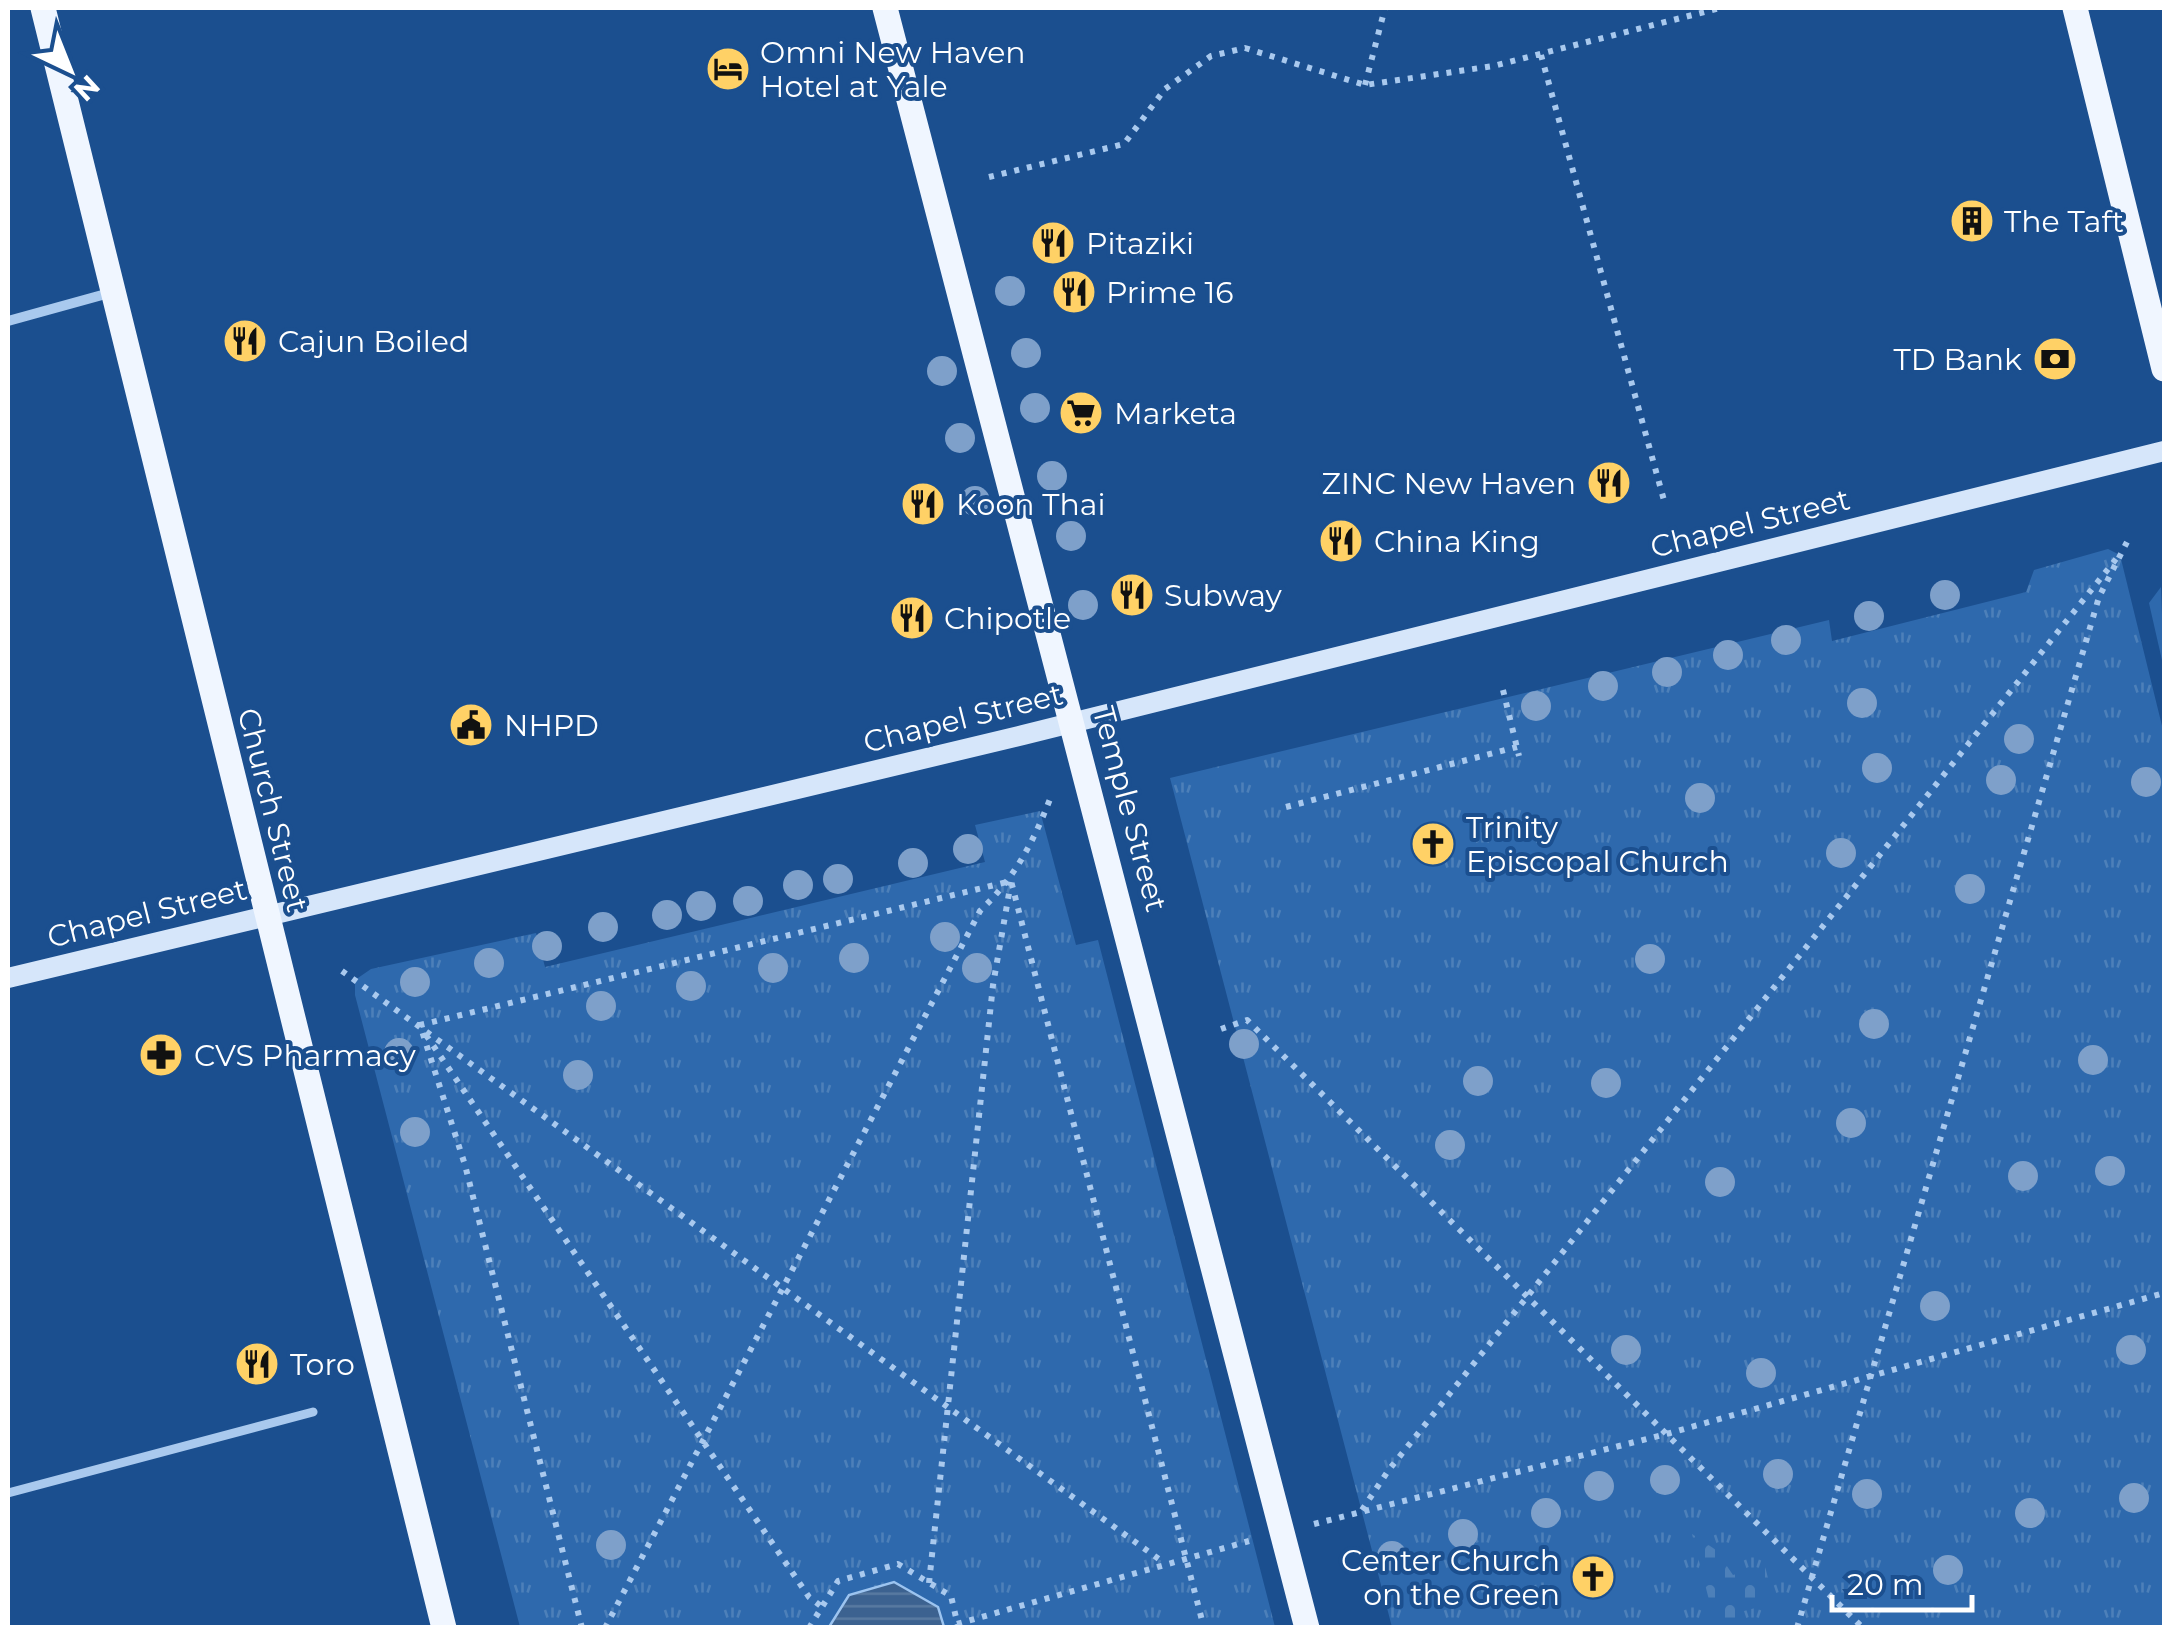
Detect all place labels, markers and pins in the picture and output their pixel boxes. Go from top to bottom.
place label: Omni New Haven Hotel at Yale [760,34,1026,105]
hotel icon: Omni New Haven Hotel at Yale [705,46,751,92]
building icon: The Taft [1949,198,1995,244]
place label: The Taft [2004,203,2124,240]
restaurant icon: Pitaziki [1030,220,1076,266]
place label: Pitaziki [1086,225,1194,262]
restaurant icon: Prime 16 [1051,269,1097,315]
place label: Prime 16 [1106,274,1234,311]
restaurant icon: Cajun Boiled [222,318,268,364]
place label: Cajun Boiled [278,323,469,360]
bank icon: TD Bank [2032,336,2078,382]
place label: TD Bank [1894,341,2022,378]
supermarket icon: Marketa [1058,390,1104,436]
place label: Marketa [1114,395,1237,432]
restaurant icon: ZINC New Haven [1586,460,1632,506]
place label: ZINC New Haven [1321,465,1576,502]
restaurant icon: Koon Thai [900,481,946,527]
place label: Koon Thai [956,486,1106,523]
restaurant icon: China King [1318,518,1364,564]
place label: China King [1374,523,1540,560]
restaurant icon: Subway [1109,572,1155,618]
place label: Subway [1164,577,1282,614]
restaurant icon: Chipotle [889,595,935,641]
place label: Chipotle [944,600,1071,637]
public building icon: NHPD [448,702,494,748]
place label: NHPD [504,707,599,744]
place label: Trinity Episcopal Church [1466,809,1729,880]
church icon: Trinity Episcopal Church [1410,821,1456,867]
pharmacy icon: CVS Pharmacy [138,1032,184,1078]
place label: CVS Pharmacy [194,1037,416,1074]
restaurant icon: Toro [234,1341,280,1387]
place label: Toro [290,1346,355,1383]
place label: Center Church on the Green [1341,1542,1560,1613]
church icon: Center Church on the Green [1570,1554,1616,1600]

